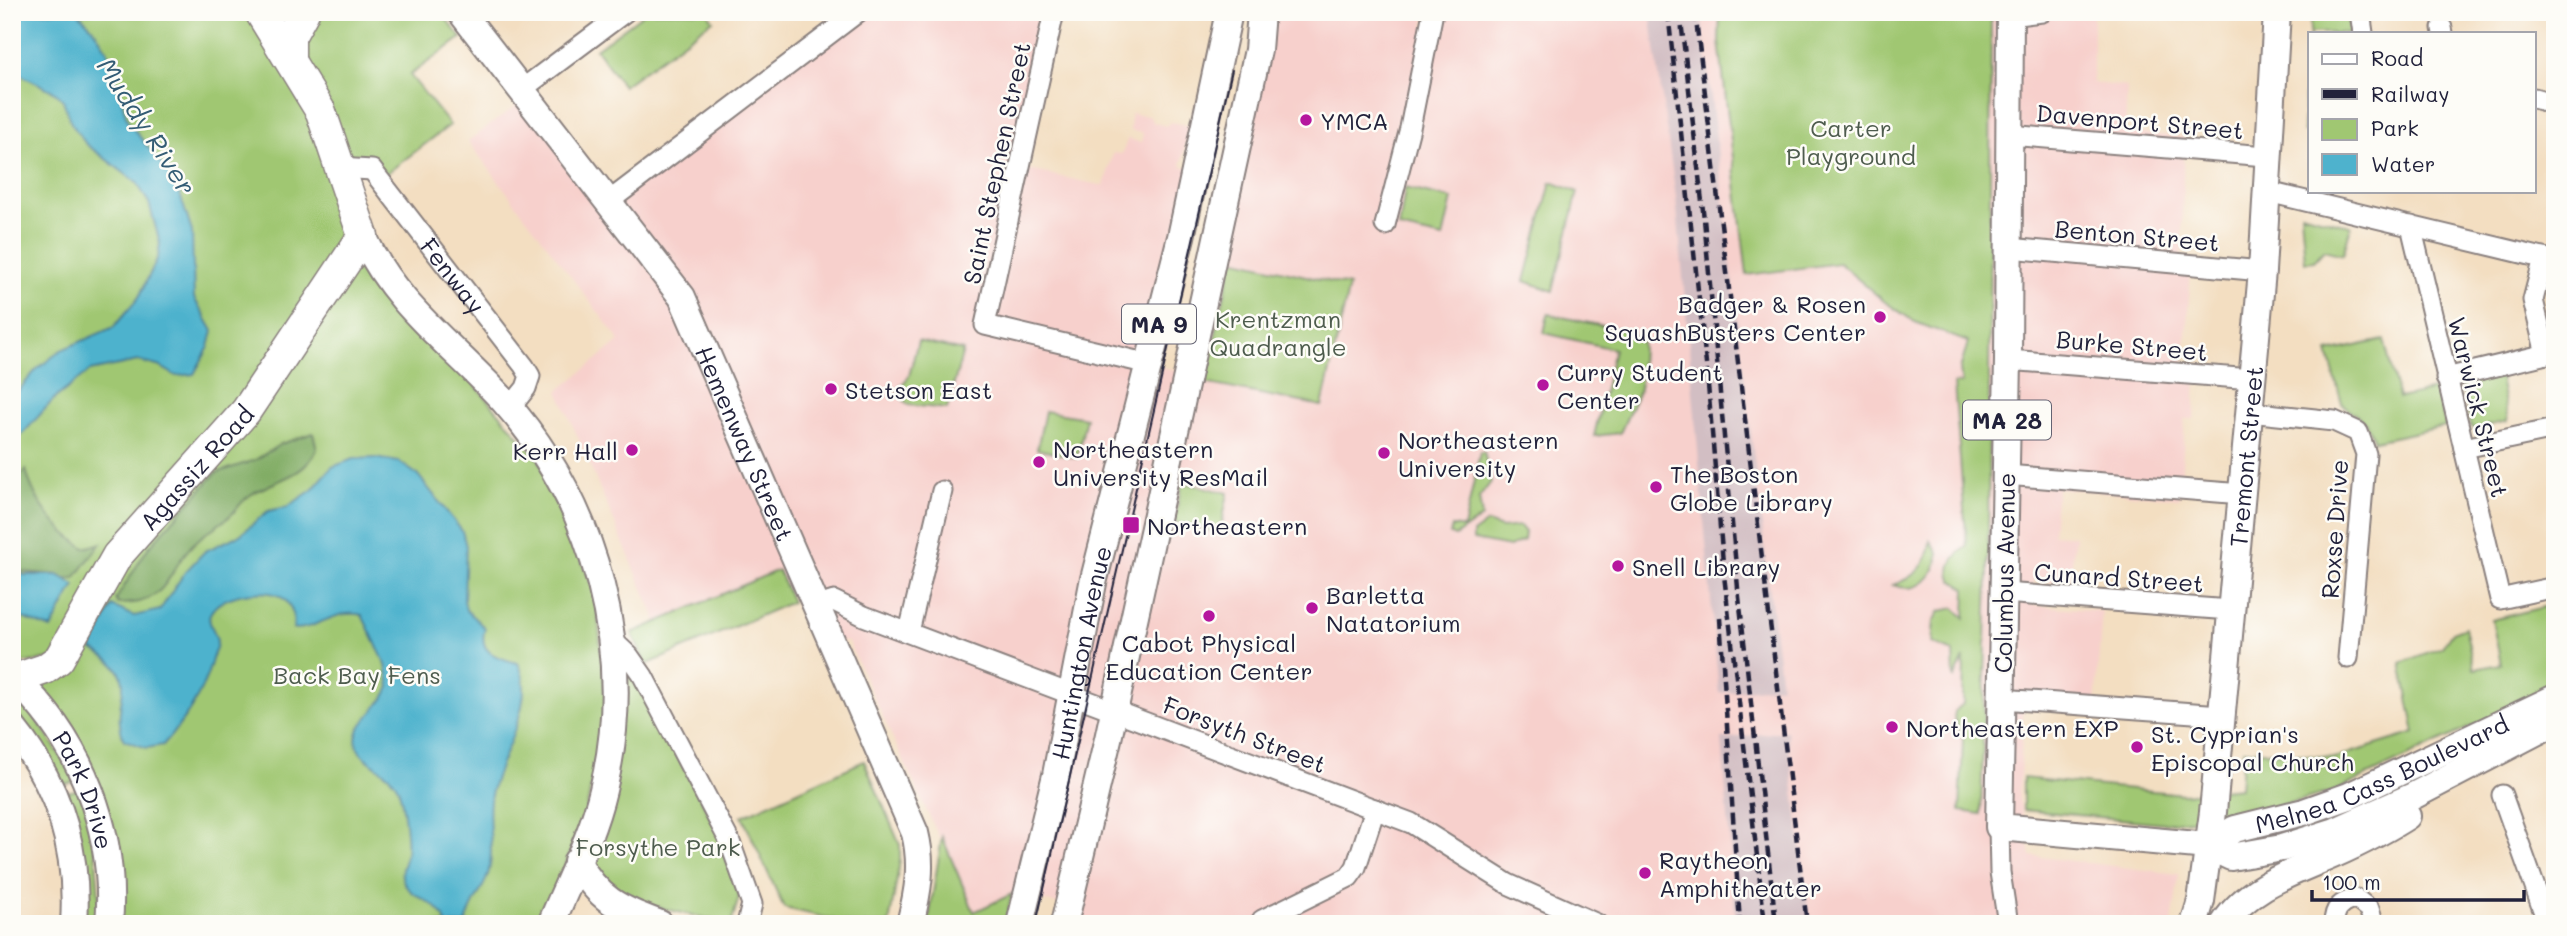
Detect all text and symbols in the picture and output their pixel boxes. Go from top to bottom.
legend [2308,32,2536,192]
street label: Saint Stephen Street [955,39,1037,287]
text: Road [2371,44,2423,71]
water label: Muddy River [90,51,204,201]
text: Railway [2371,80,2450,107]
street label: Davenport Street [2035,96,2245,146]
place label: YMCA [1320,105,1389,136]
marker: YMCA [1298,112,1314,128]
park label: Carter Playground [1786,112,1916,171]
text: Park [2371,114,2419,141]
text: Water [2371,150,2435,177]
street label: Benton Street [2053,212,2221,258]
street label: Fenway [414,231,493,319]
place label: Badger & Rosen SquashBusters Center [1605,288,1866,347]
park label: Krentzman Quadrangle [1209,303,1347,362]
road number: MA 9 [1122,304,1196,344]
marker: Badger & Rosen SquashBusters Center [1872,309,1888,325]
street label: Warwick Street [2442,314,2516,500]
street label: Burke Street [2055,323,2209,367]
street label: Hemenway Street [690,341,802,545]
place label: Curry Student Center [1557,356,1723,415]
street label: Tremont Street [2222,364,2269,548]
place label: Stetson East [845,374,992,405]
marker: Curry Student Center [1535,377,1551,393]
marker: Stetson East [823,381,839,397]
street label: Agassiz Road [132,398,260,536]
road number: MA 28 [1963,400,2051,440]
place label: Northeastern University [1398,424,1558,483]
place label: Northeastern University ResMail [1053,433,1268,492]
place label: Kerr Hall [513,435,618,466]
marker: Kerr Hall [624,442,640,458]
marker: Northeastern University [1376,445,1392,461]
marker: Northeastern University ResMail [1031,454,1047,470]
place label: The Boston Globe Library [1670,458,1833,517]
street label: Roxse Drive [2314,458,2354,600]
street label: Columbus Avenue [1987,473,2021,673]
marker: The Boston Globe Library [1648,479,1664,495]
place label: Northeastern [1147,510,1307,541]
marker: Northeastern [1121,515,1141,535]
street label: Huntington Avenue [1044,542,1117,762]
place label: Snell Library [1632,551,1780,582]
street label: Cunard Street [2033,556,2205,598]
marker: Snell Library [1610,558,1626,574]
place label: Barletta Natatorium [1326,579,1461,638]
marker: Barletta Natatorium [1304,600,1320,616]
marker: Cabot Physical Education Center [1201,608,1217,624]
place label: Cabot Physical Education Center [1105,627,1313,686]
park label: Back Bay Fens [273,659,441,690]
street label: Forsyth Street [1159,689,1331,779]
street label: Melnea Cass Boulevard [2252,707,2513,839]
place label: Northeastern EXP [1906,712,2118,743]
place label: St. Cyprian's Episcopal Church [2151,718,2354,777]
marker: Northeastern EXP [1884,719,1900,735]
street label: Park Drive [47,724,121,852]
marker: St. Cyprian's Episcopal Church [2129,739,2145,755]
park label: Forsythe Park [576,831,740,862]
place label: Raytheon Amphitheater [1659,844,1822,903]
scale bar [2312,859,2523,903]
marker: Raytheon Amphitheater [1637,865,1653,881]
text: 100 m [2322,868,2381,895]

